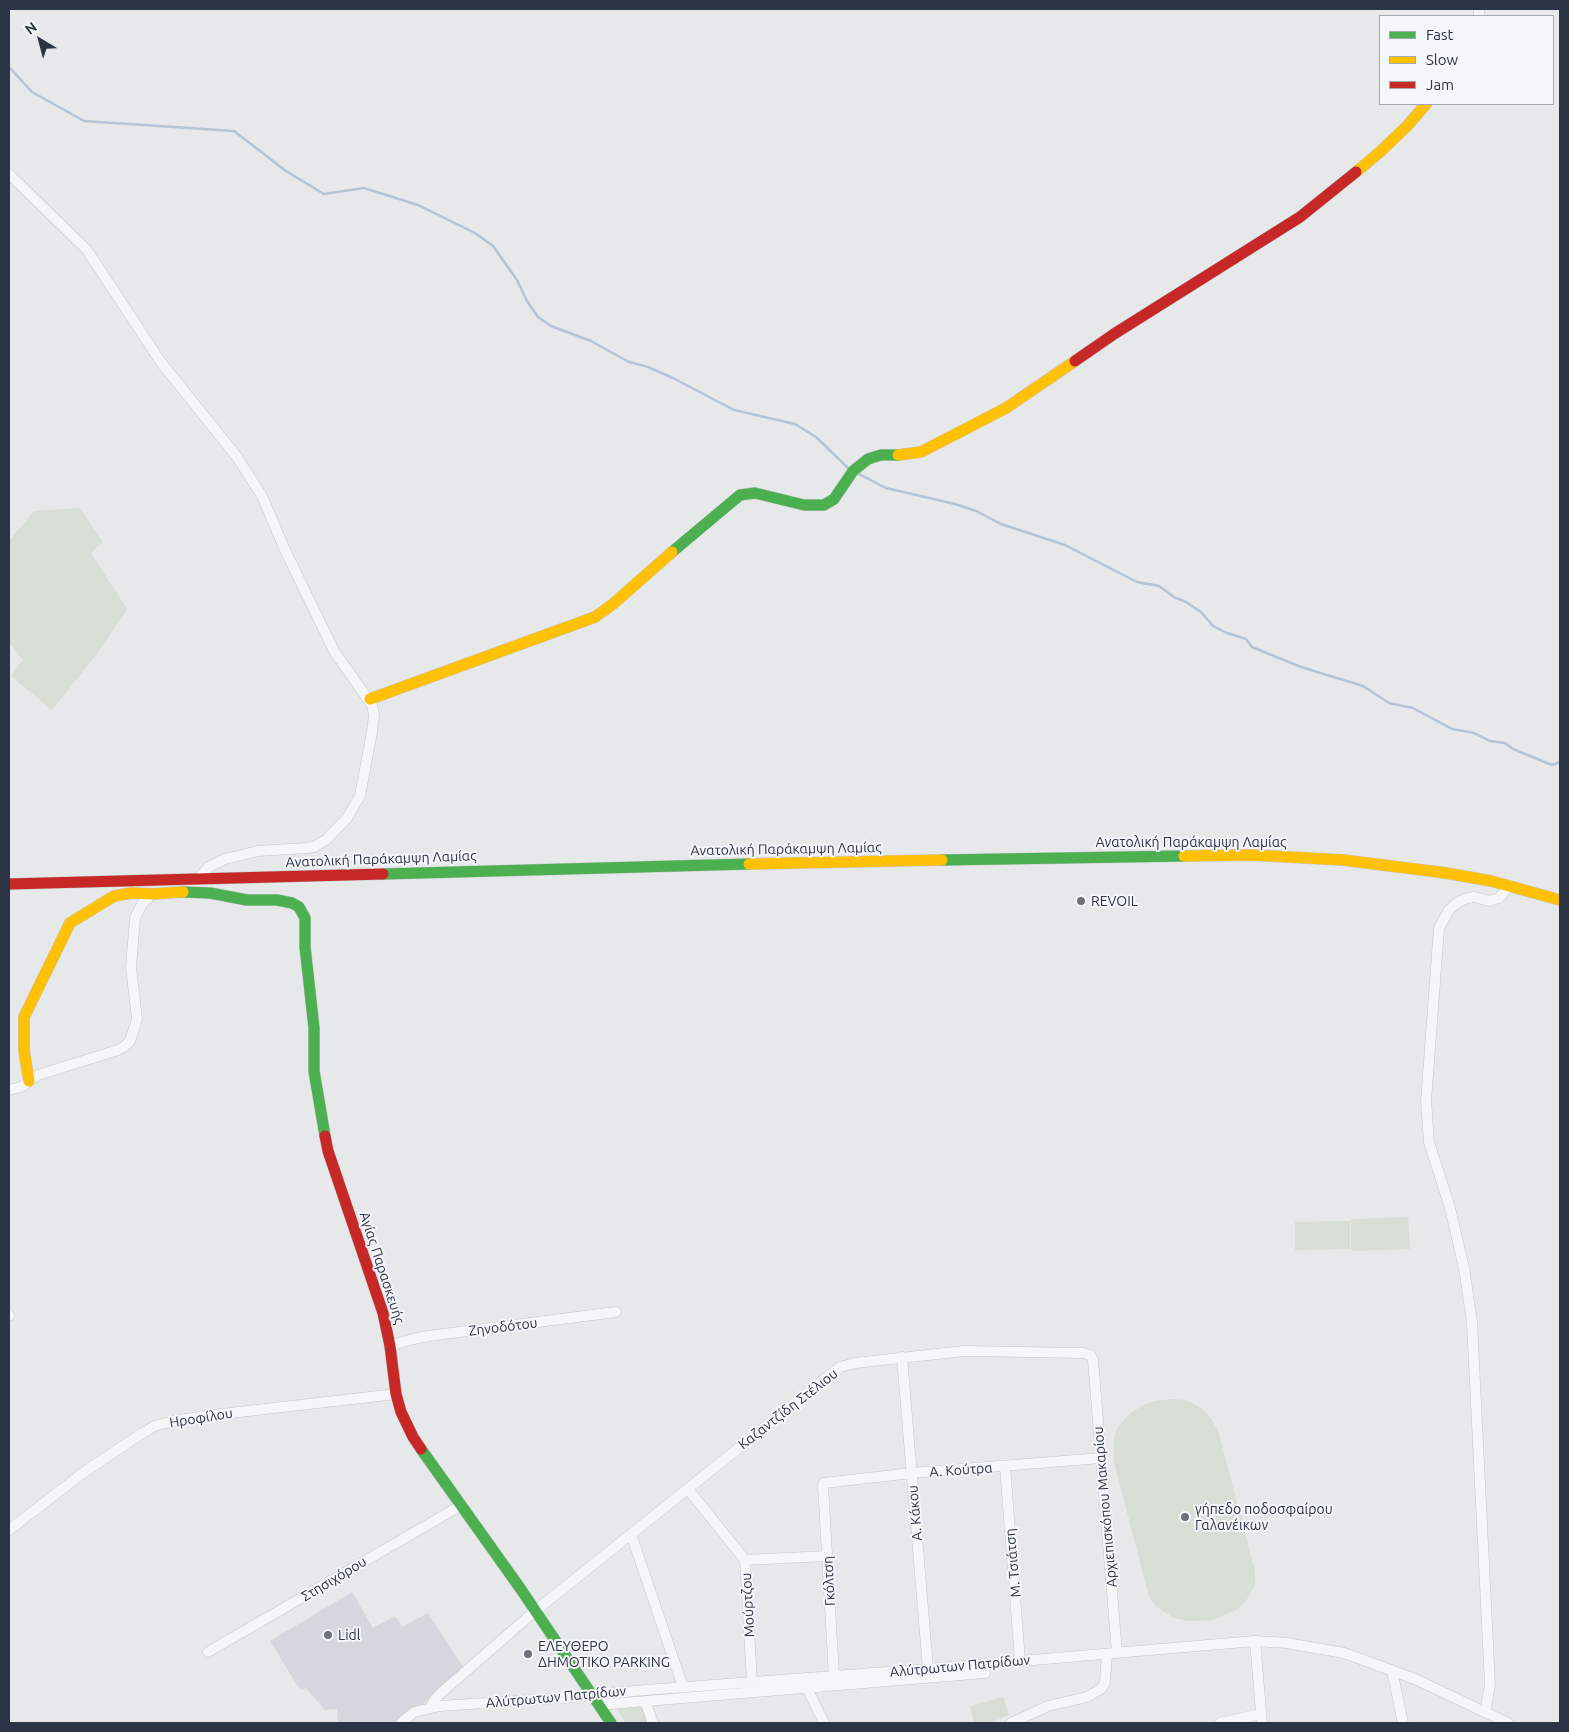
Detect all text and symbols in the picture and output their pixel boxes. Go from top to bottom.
north arrow [15,15,65,65]
legend [1379,15,1554,105]
text: N [22,18,40,38]
text: Fast [1426,26,1453,43]
text: Slow [1426,51,1458,68]
text: Jam [1426,76,1454,93]
street label: Ανατολική Παράκαμψη Λαμίας [1096,834,1286,850]
street label: Ανατολική Παράκαμψη Λαμίας [690,839,882,859]
street label: Ανατολική Παράκαμψη Λαμίας [285,847,477,871]
place label: REVOIL [1091,893,1138,909]
marker: REVOIL [1075,895,1087,907]
street label: Αγίας Παρασκευής [356,1210,408,1326]
street label: Ζηνοδότου [468,1314,538,1340]
street label: Καζαντζίδη Στέλιου [735,1365,841,1453]
street label: Ηροφίλου [168,1405,234,1431]
street label: Αρχιεπισκόπου Μακαρίου [1090,1426,1120,1588]
street label: Α. Κούτρα [929,1459,993,1481]
street label: Α. Κάκου [904,1484,926,1542]
place label: γήπεδο ποδοσφαίρου Γαλανέικων [1195,1501,1333,1534]
marker: γήπεδο ποδοσφαίρου Γαλανέικων [1179,1511,1191,1523]
street label: Μ. Τσιάτση [1002,1528,1024,1598]
street label: Στησιχόρου [298,1553,370,1605]
street label: Γκόλτση [819,1555,839,1607]
street label: Μούρτζου [738,1572,758,1638]
place label: Lidl [338,1627,360,1643]
marker: Lidl [322,1629,334,1641]
place label: ΕΛΕΥΘΕΡΟ ΔΗΜΟΤΙΚΟ PARKING [538,1638,670,1670]
marker: ΕΛΕΥΘΕΡΟ ΔΗΜΟΤΙΚΟ PARKING [522,1648,534,1660]
street label: Αλύτρωτων Πατρίδων [889,1651,1031,1681]
street label: Αλύτρωτων Πατρίδων [485,1682,627,1712]

